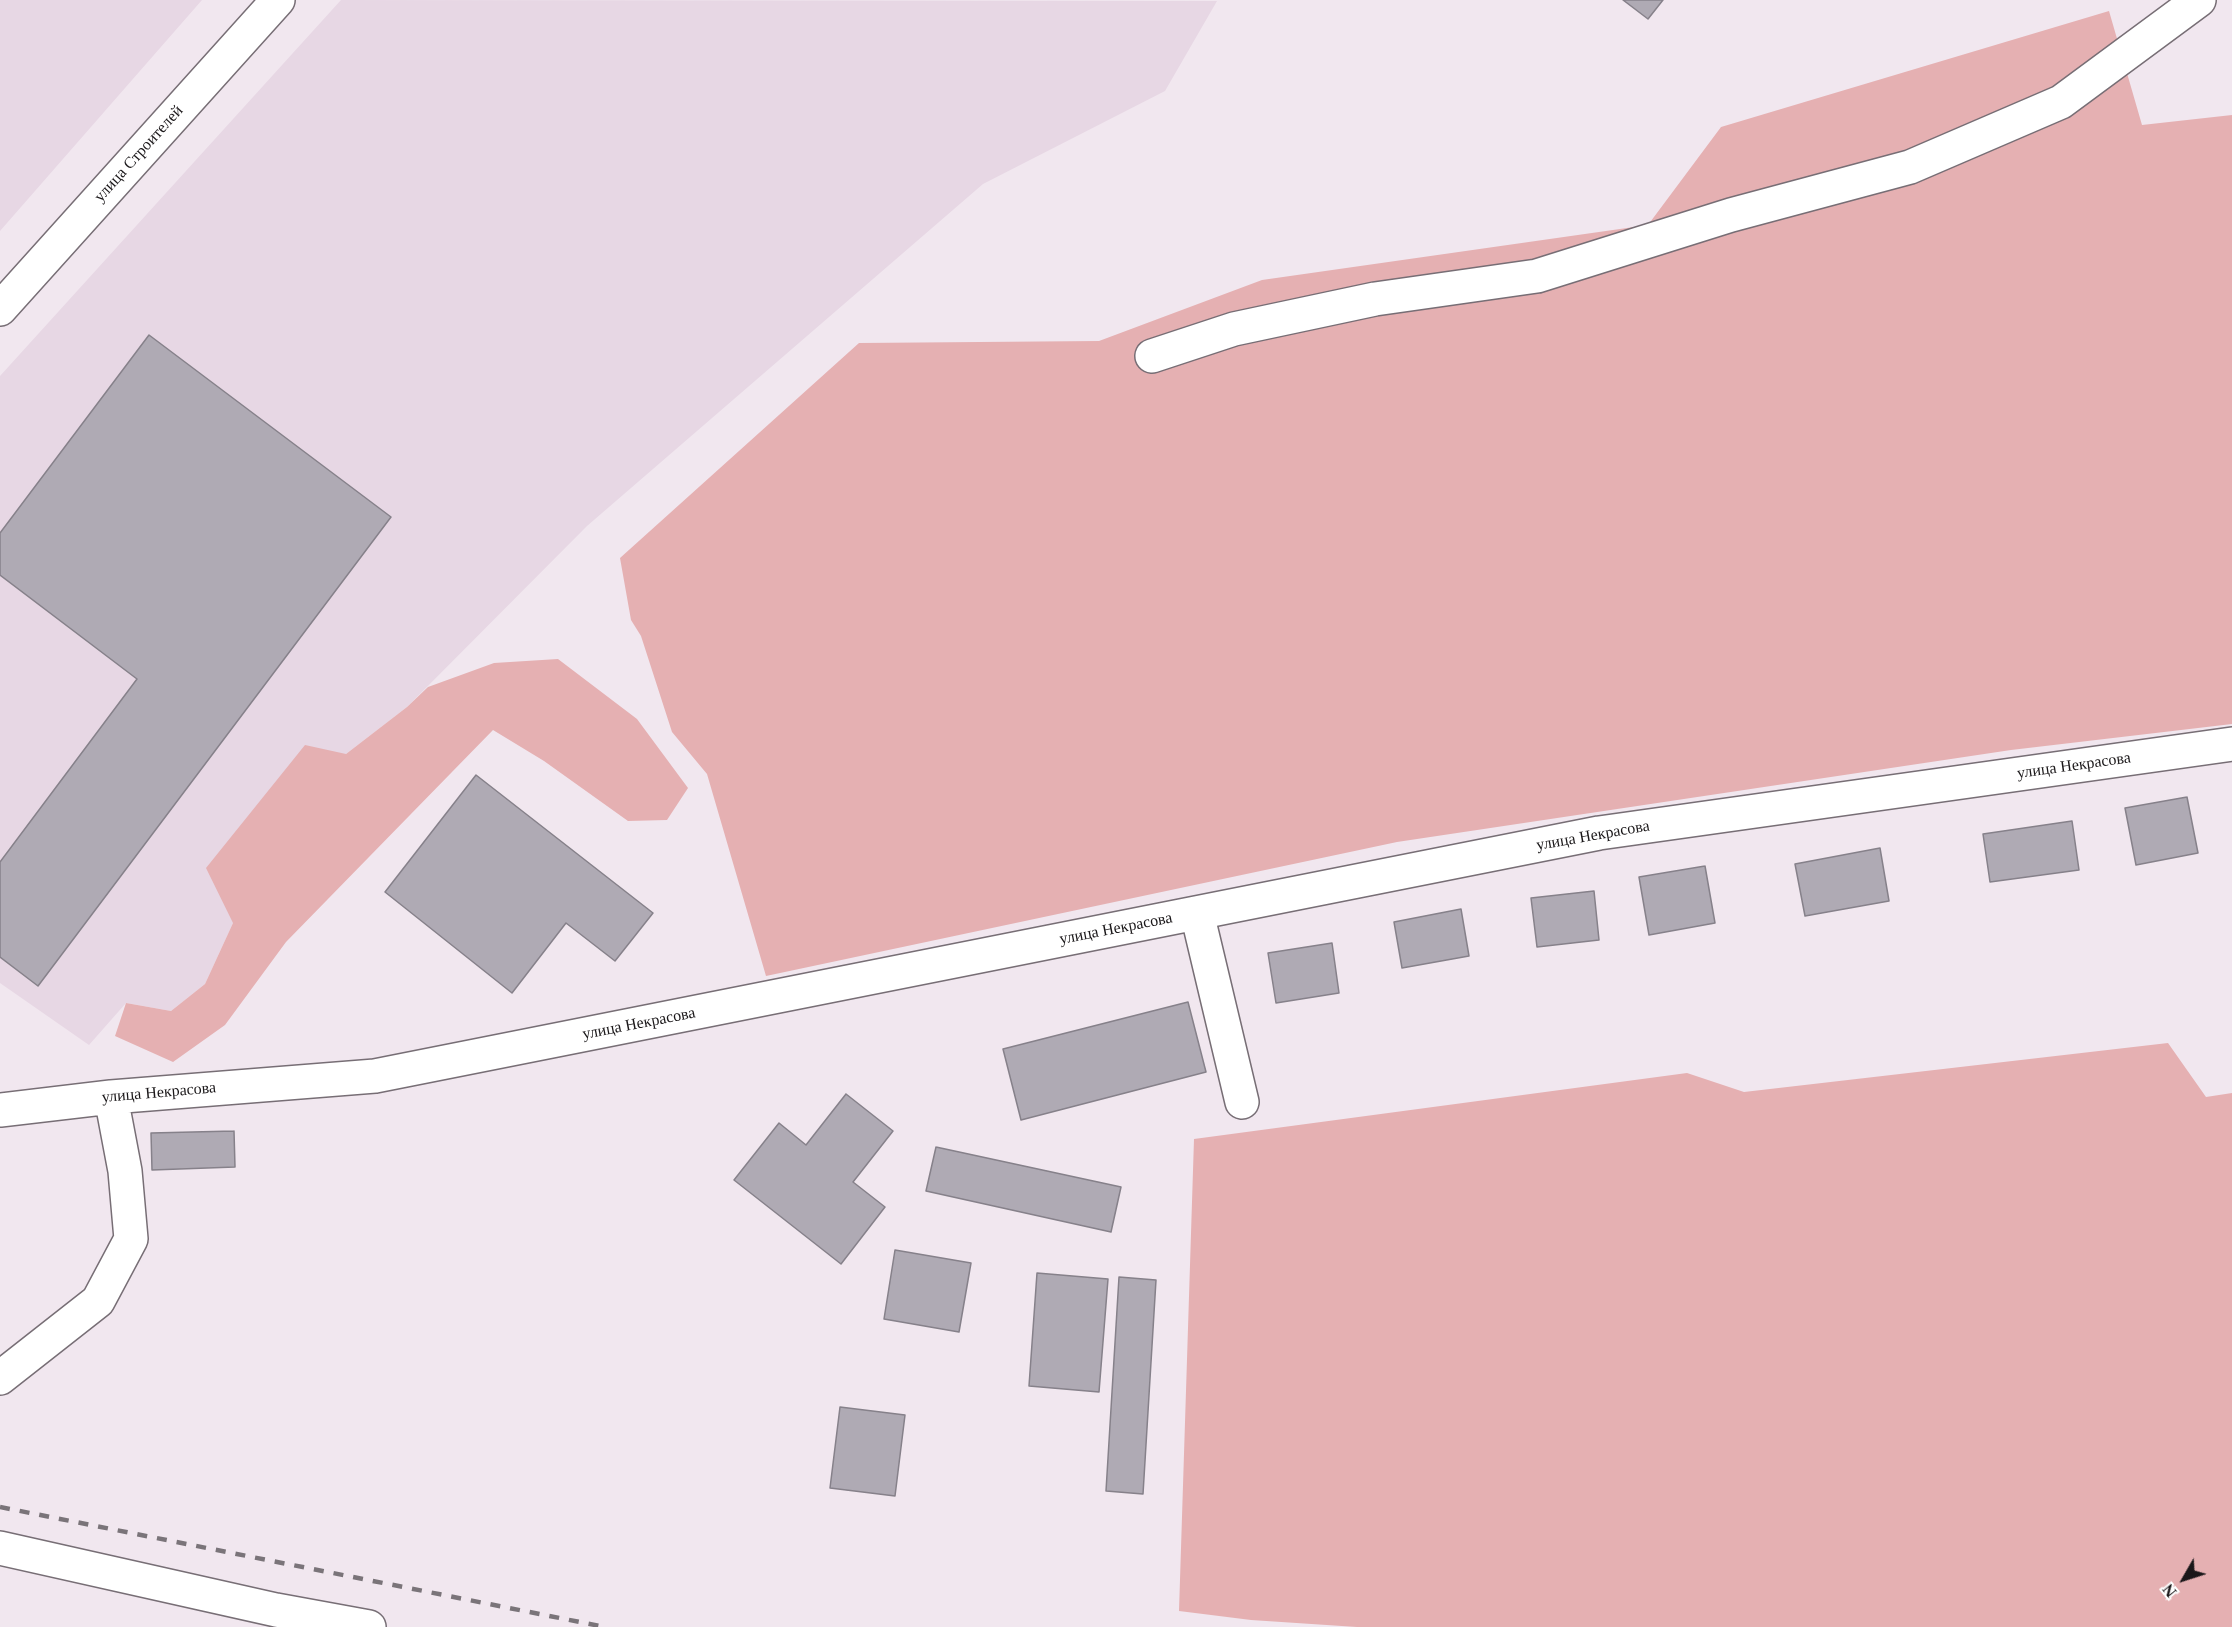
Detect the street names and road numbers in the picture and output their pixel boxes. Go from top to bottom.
street label: улица Строителей [91,102,187,206]
street label: улица Некрасова [2016,749,2132,783]
street label: улица Некрасова [1535,817,1651,855]
street label: улица Некрасова [1058,909,1174,949]
street label: улица Некрасова [581,1004,697,1044]
street label: улица Некрасова [101,1078,217,1108]

